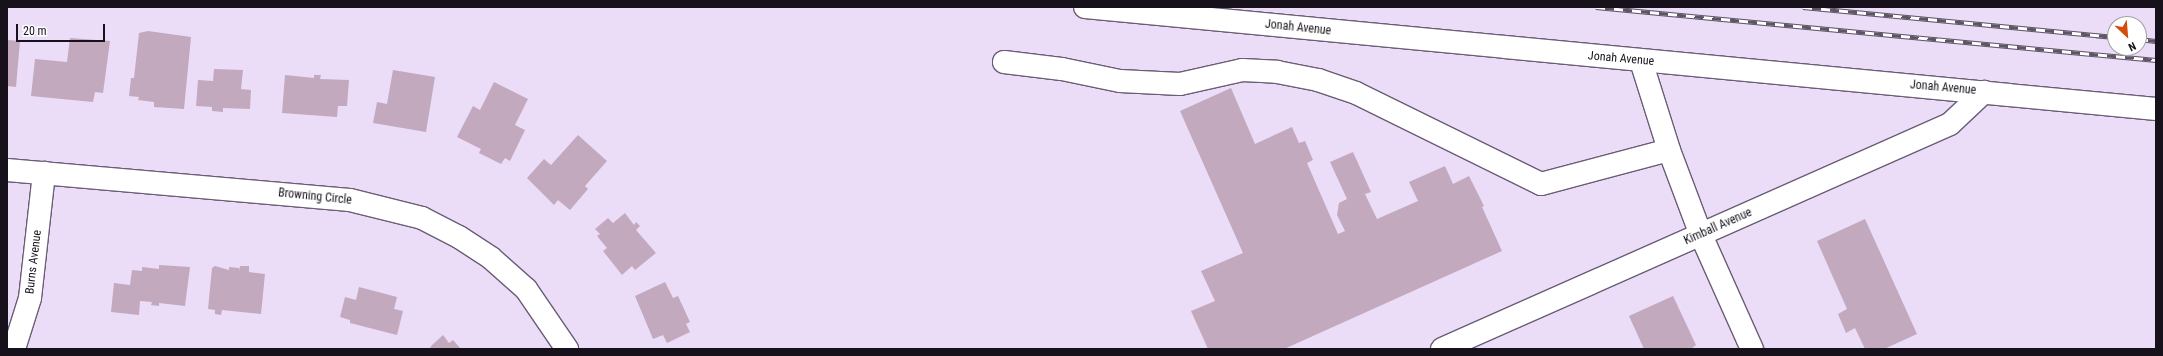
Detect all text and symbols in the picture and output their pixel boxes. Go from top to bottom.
scale bar [18,16,107,42]
north arrow [2107,16,2147,56]
street label: Jonah Avenue [1264,17,1332,39]
text: 20 m [23,24,47,38]
text: N [2126,39,2138,54]
street label: Jonah Avenue [1587,49,1655,69]
street label: Jonah Avenue [1909,78,1977,98]
street label: Browning Circle [277,186,353,208]
street label: Kimball Avenue [1682,206,1754,248]
street label: Burns Avenue [23,229,45,295]

